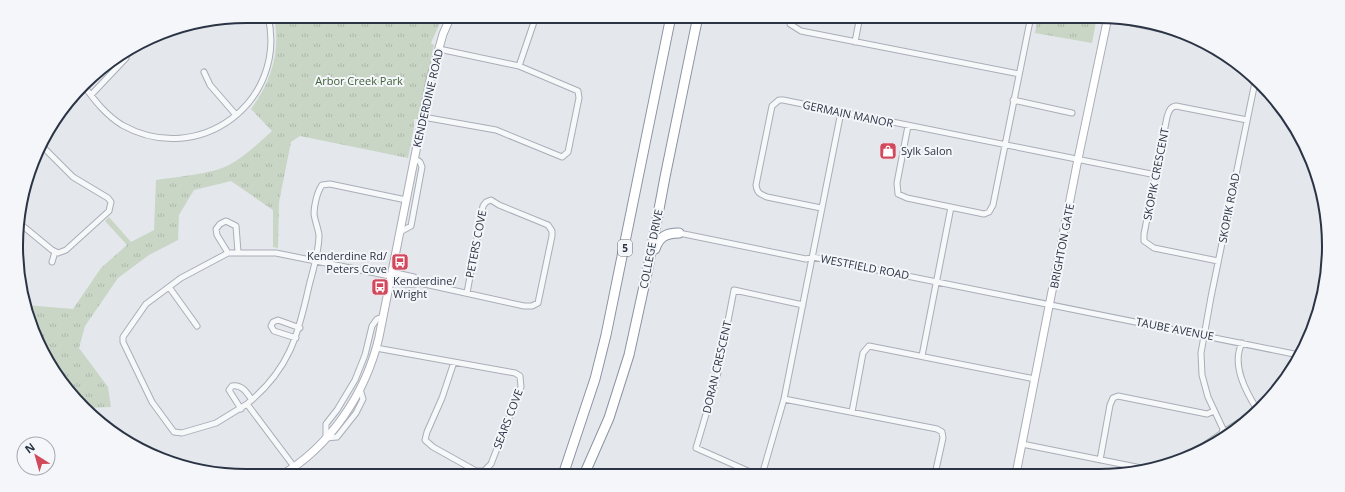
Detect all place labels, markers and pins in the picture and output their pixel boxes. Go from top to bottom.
shop icon: Sylk Salon [878,141,898,161]
place label: Sylk Salon [901,143,952,158]
place label: Kenderdine Rd/ Peters Cove [307,248,387,276]
bus stop icon: Kenderdine Rd/ Peters Cove [390,252,410,272]
place label: Kenderdine/ Wright [393,273,457,301]
bus stop icon: Kenderdine/ Wright [370,277,390,297]

